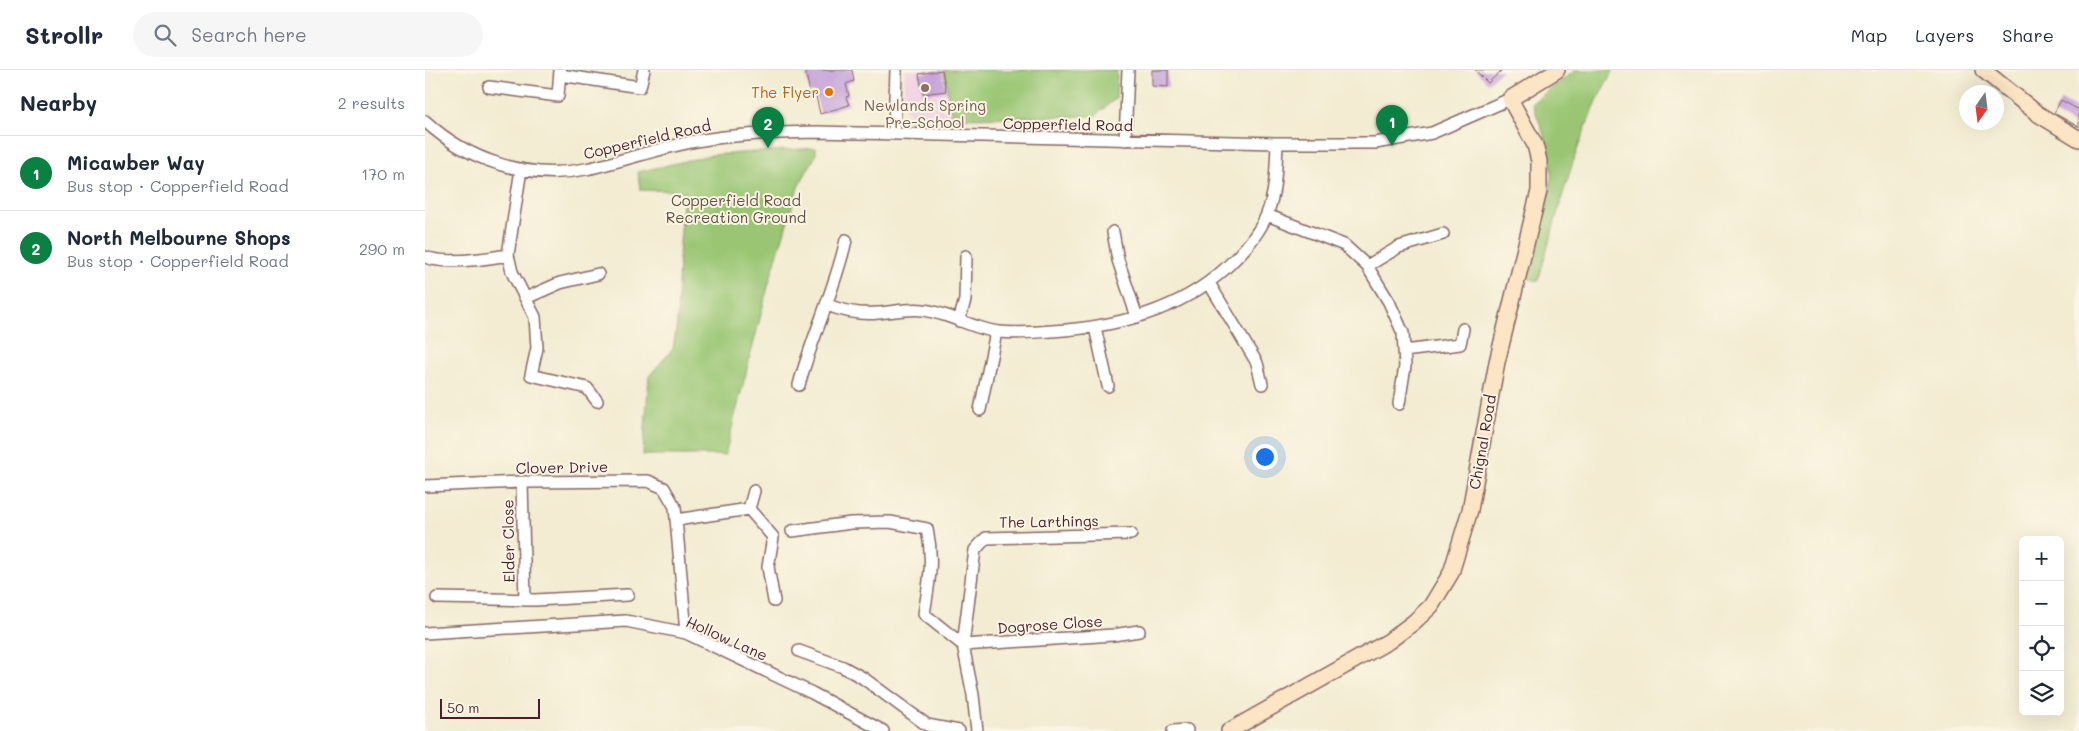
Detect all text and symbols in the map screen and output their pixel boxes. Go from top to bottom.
search box [133,12,483,57]
text: Strollr [25,19,103,50]
icon: search [151,21,179,49]
text: Search here [191,22,307,47]
text: Map [1851,23,1887,47]
text: Layers [1915,23,1974,47]
text: Share [2002,23,2054,47]
place label: The Flyer [751,82,819,102]
marker: Newlands Spring Pre-School [919,82,931,94]
north arrow [1959,85,2004,130]
marker: The Flyer [823,86,835,98]
text: Nearby [20,89,97,116]
text: 2 results [338,92,405,113]
place label: Newlands Spring Pre-School [864,95,986,132]
pin: 1 [1376,105,1408,146]
pin: 2 [752,107,784,148]
street label: Copperfield Road [1003,113,1133,135]
street label: Copperfield Road [581,115,713,163]
text: Micawber Way [67,150,205,175]
text: 1 [32,163,40,184]
text: 170 m [361,163,405,184]
text: Bus stop · Copperfield Road [67,175,289,196]
park label: Copperfield Road Recreation Ground [666,190,806,227]
text: North Melbourne Shops [67,225,290,250]
text: 2 [32,238,40,259]
text: 290 m [359,238,405,259]
text: Bus stop · Copperfield Road [67,250,289,271]
street label: Chignal Road [1464,393,1500,491]
your location [1252,444,1278,470]
street label: Clover Drive [516,456,608,478]
street label: Elder Close [497,499,519,583]
street label: The Larthings [999,510,1099,532]
map controls [2019,536,2064,716]
button: + [2019,536,2064,581]
button: − [2019,581,2064,626]
street label: Dogrose Close [997,610,1103,638]
street label: Hollow Lane [683,611,771,665]
button: locate [2019,626,2064,671]
button: layers [2019,671,2064,716]
scale bar [440,696,540,719]
text: 50 m [447,698,479,717]

